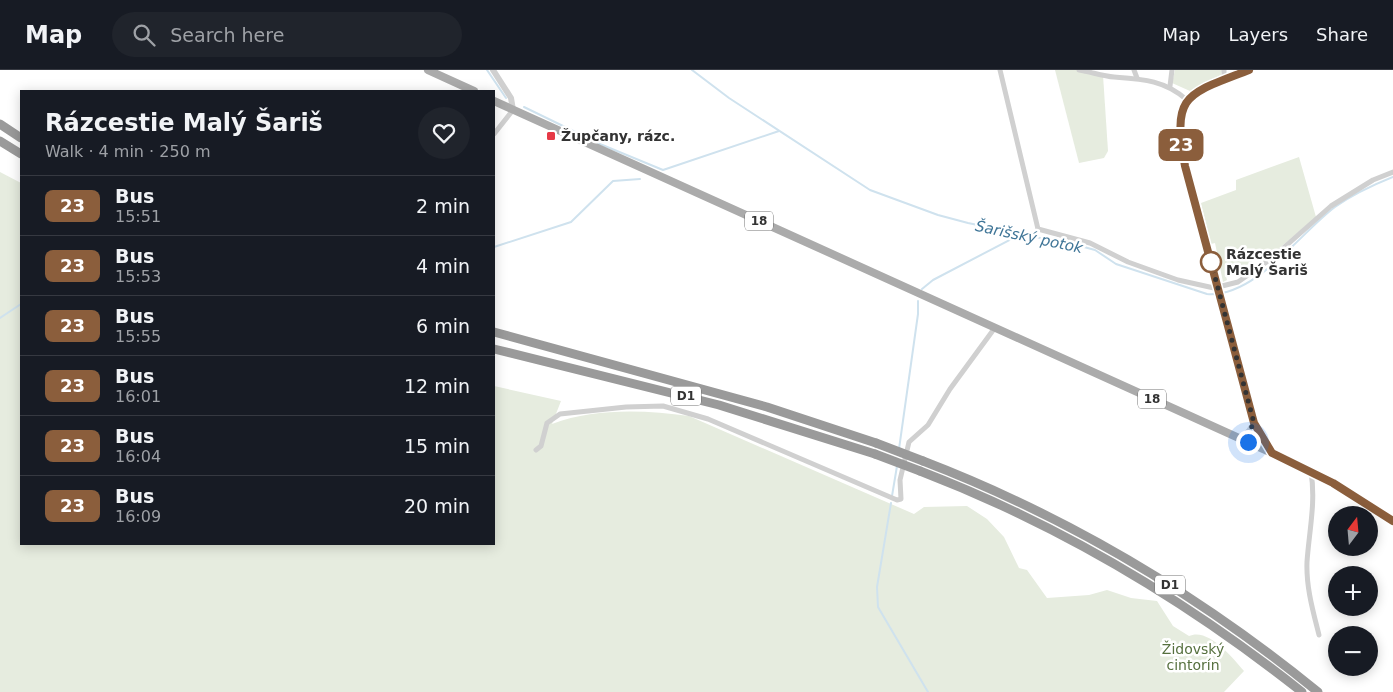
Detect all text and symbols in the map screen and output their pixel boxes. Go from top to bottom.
search box [112,12,462,57]
text: Map [25,21,82,49]
icon: search [130,21,158,49]
text: Search here [170,24,284,46]
text: Map [1162,24,1200,45]
text: Layers [1228,24,1288,45]
text: Share [1316,24,1368,45]
button: heart [418,107,470,159]
text: Rázcestie Malý Šariš [45,109,323,137]
place label: Župčany, rázc. [561,128,675,144]
line badge: 23 [1158,129,1204,161]
marker: Župčany, rázc. [545,130,557,142]
text: 23 [1168,134,1194,155]
text: Walk · 4 min · 250 m [45,142,210,161]
text: Bus [115,185,154,207]
text: 23 [60,195,85,216]
text: 2 min [416,195,470,217]
text: 15:51 [115,207,161,226]
road number: 18 [745,212,773,230]
water label: Šarišský potok [974,216,1086,257]
text: Bus [115,245,154,267]
place label: Rázcestie Malý Šariš [1226,246,1308,278]
marker: Rázcestie Malý Šariš [1200,251,1222,273]
text: 23 [60,255,85,276]
text: 4 min [416,255,470,277]
text: 15:53 [115,267,161,286]
text: Bus [115,305,154,327]
text: 23 [60,315,85,336]
text: 6 min [416,315,470,337]
text: 15:55 [115,327,161,346]
text: Bus [115,365,154,387]
text: 23 [60,375,85,396]
text: 12 min [404,375,470,397]
road number: D1 [671,386,701,406]
text: 16:01 [115,387,161,406]
road number: 18 [1138,390,1166,408]
text: Bus [115,425,154,447]
your location [1236,430,1261,455]
text: 23 [60,435,85,456]
text: 15 min [404,435,470,457]
text: 16:04 [115,447,161,466]
text: Bus [115,485,154,507]
text: 23 [60,495,85,516]
text: 20 min [404,495,470,517]
north arrow [1328,506,1378,556]
map controls [1328,506,1378,676]
text: 16:09 [115,507,161,526]
button: + [1328,566,1378,616]
road number: D1 [1155,576,1185,594]
button: − [1328,626,1378,676]
park label: Židovský cintorín [1162,640,1224,673]

